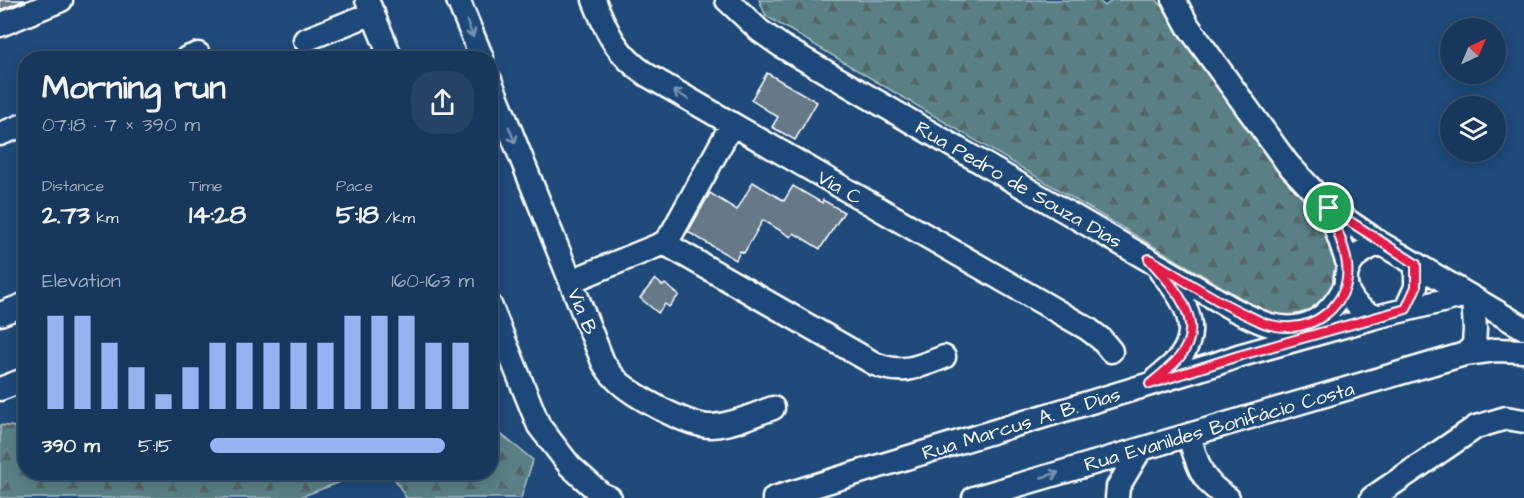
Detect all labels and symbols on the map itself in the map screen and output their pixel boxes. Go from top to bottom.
north arrow [1440,18,1506,84]
one-way arrow [465,19,476,38]
one-way arrow [673,89,690,101]
street label: Rua Pedro de Souza Dias [910,114,1127,256]
one-way arrow [507,125,518,143]
street label: Via C [812,164,867,212]
pin [1303,182,1354,233]
street label: Via B [560,284,604,339]
street label: Rua Evanildes Bonifácio Costa [1081,375,1357,479]
street label: Rua Marcus A. B. Dias [919,380,1124,467]
one-way arrow [1040,469,1059,481]

